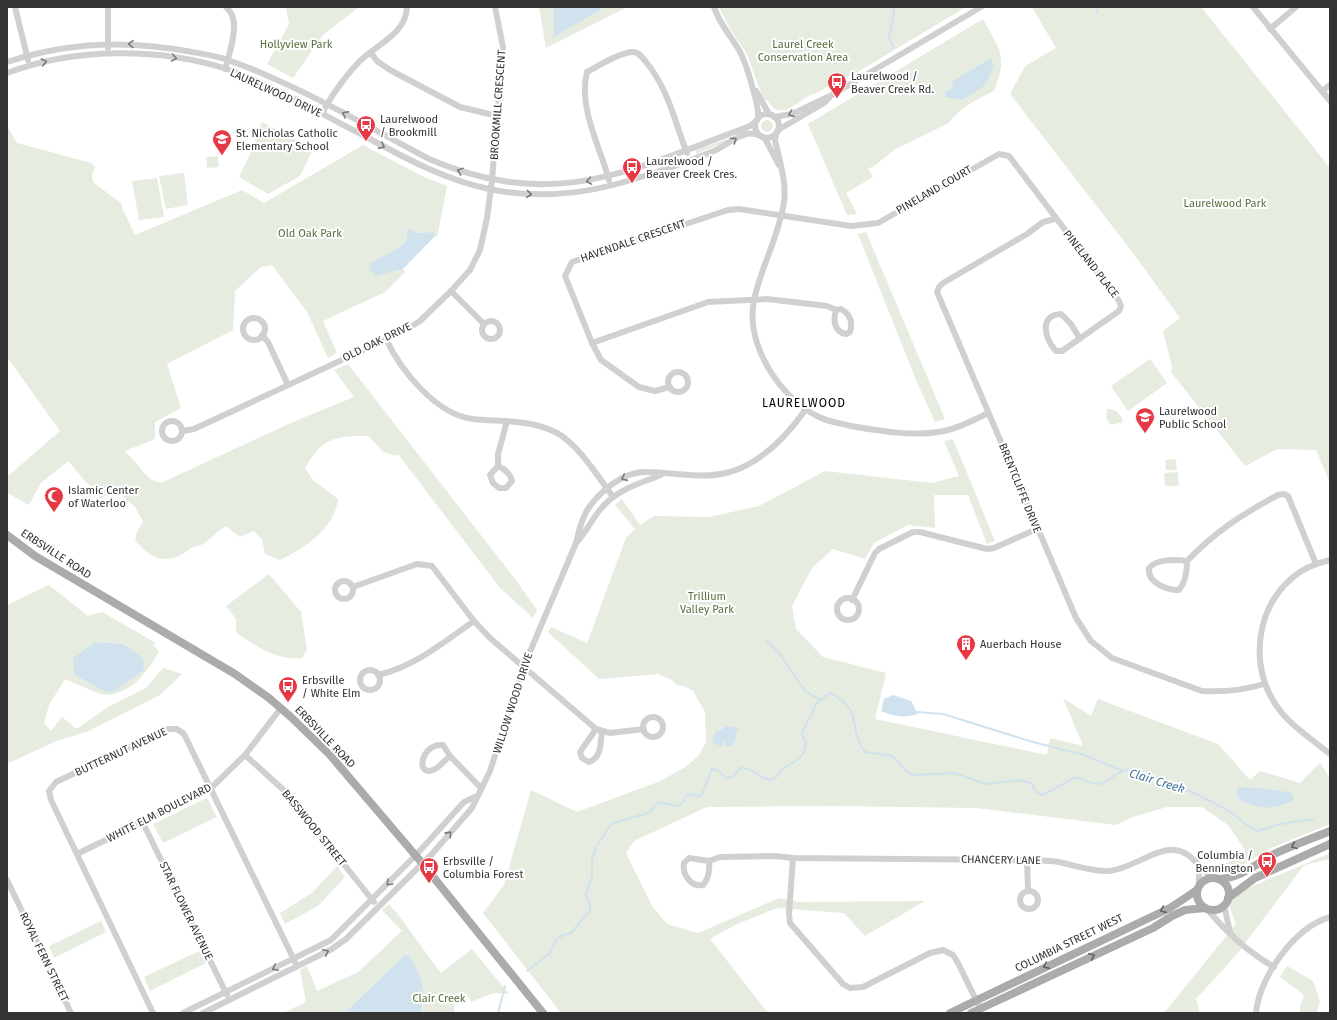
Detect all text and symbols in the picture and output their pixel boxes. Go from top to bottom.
park label: Hollyview Park [260,38,333,51]
park label: Laurel Creek Conservation Area [758,38,848,64]
one-way arrow [128,40,134,48]
street label: BROOKMILL CRESCENT [488,49,508,161]
one-way arrow [170,53,177,62]
one-way arrow [41,58,48,66]
street label: LAURELWOOD DRIVE [228,66,324,120]
place label: Laurelwood / Beaver Creek Rd. [851,70,934,96]
bus stop icon: Laurelwood / Beaver Creek Rd. [826,71,848,99]
one-way arrow [788,110,795,118]
one-way arrow [342,112,349,119]
place label: Laurelwood / Brookmill [380,113,438,139]
bus stop icon: Laurelwood / Brookmill [355,114,377,142]
place label: St. Nicholas Catholic Elementary School [236,127,338,153]
school or university icon: St. Nicholas Catholic Elementary School [211,128,233,156]
one-way arrow [729,138,736,145]
one-way arrow [378,141,386,148]
place label: Laurelwood / Beaver Creek Cres. [646,155,737,181]
bus stop icon: Laurelwood / Beaver Creek Cres. [621,156,643,184]
street label: PINELAND COURT [894,163,974,217]
one-way arrow [456,167,463,176]
one-way arrow [586,176,592,184]
one-way arrow [526,189,532,198]
park label: Laurelwood Park [1184,197,1267,210]
street label: HAVENDALE CRESCENT [579,217,688,265]
park label: Old Oak Park [278,227,342,240]
street label: PINELAND PLACE [1061,228,1122,301]
street label: OLD OAK DRIVE [340,320,414,364]
district label: LAURELWOOD [762,396,846,410]
place label: Laurelwood Public School [1159,405,1226,431]
school or university icon: Laurelwood Public School [1134,406,1156,434]
street label: BRENTCLIFFE DRIVE [996,441,1044,535]
one-way arrow [621,474,628,482]
place label: Islamic Center of Waterloo [68,484,139,510]
mosque icon: Islamic Center of Waterloo [43,485,65,513]
street label: ERBSVILLE ROAD [18,526,94,582]
park label: Trillium Valley Park [680,590,734,616]
building icon: Auerbach House [955,633,977,661]
place label: Auerbach House [980,638,1061,651]
street label: WILLOW WOOD DRIVE [490,651,536,755]
place label: Erbsville / White Elm [302,674,360,700]
bus stop icon: Erbsville / White Elm [277,675,299,703]
street label: ERBSVILLE ROAD [292,703,358,771]
street label: BUTTERNUT AVENUE [73,725,169,779]
water label: Clair Creek [1128,766,1187,796]
street label: WHITE ELM BOULEVARD [104,781,214,845]
street label: BASSWOOD STREET [279,787,349,869]
one-way arrow [444,831,452,839]
one-way arrow [1291,842,1298,850]
place label: Columbia / Bennington [1195,849,1253,875]
bus stop icon: Columbia / Bennington [1256,850,1278,878]
street label: CHANCERY LANE [961,853,1041,867]
place label: Erbsville / Columbia Forest [443,855,523,881]
bus stop icon: Erbsville / Columbia Forest [418,856,440,884]
street label: STAR FLOWER AVENUE [156,860,216,963]
one-way arrow [386,878,394,886]
one-way arrow [1160,905,1168,913]
street label: ROYAL FERN STREET [17,910,71,1004]
street label: COLUMBIA STREET WEST [1013,911,1125,975]
one-way arrow [321,949,329,957]
one-way arrow [1088,953,1095,961]
one-way arrow [1043,961,1050,969]
one-way arrow [272,963,279,971]
park label: Clair Creek [413,992,466,1005]

